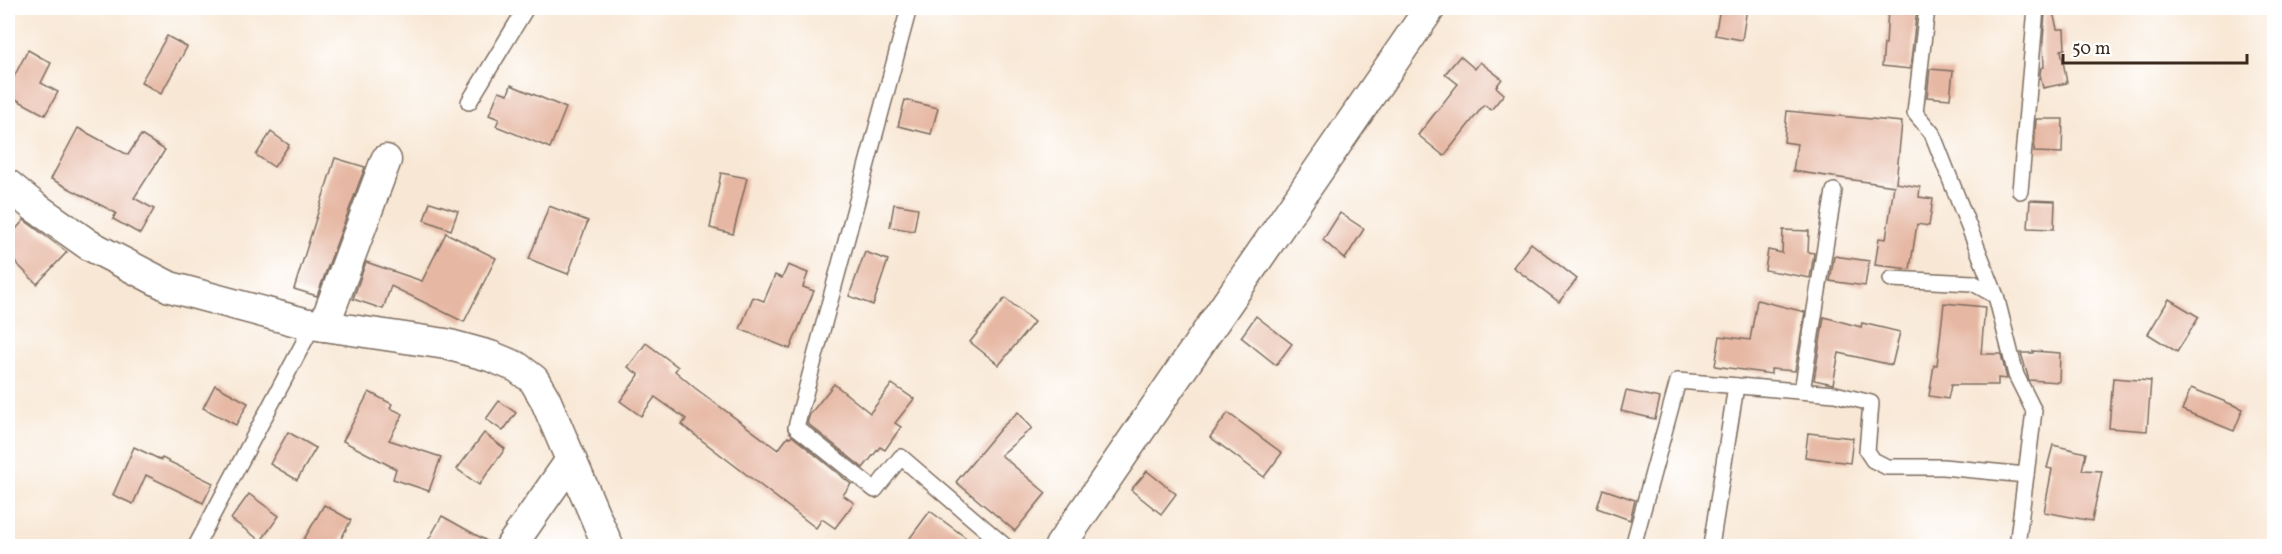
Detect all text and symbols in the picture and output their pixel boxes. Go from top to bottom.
scale bar [2063,27,2248,65]
text: 50 m [2072,37,2111,62]

